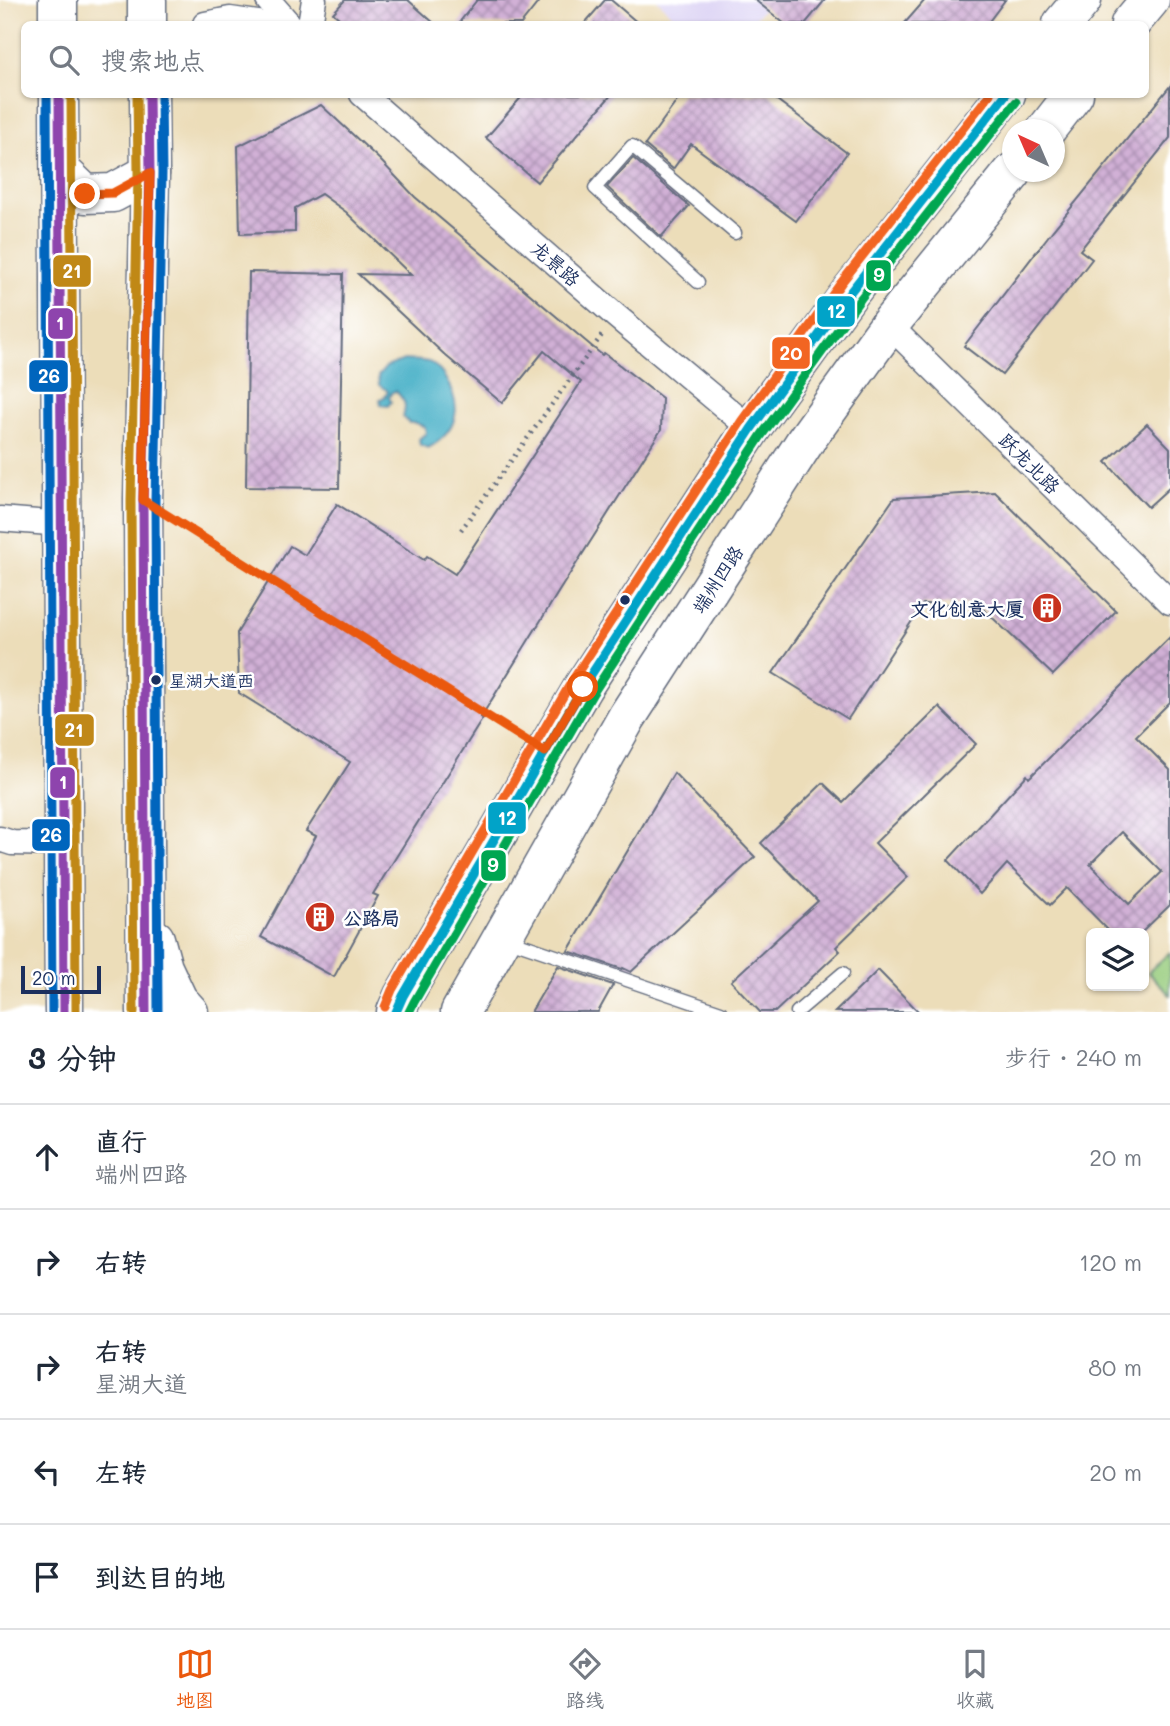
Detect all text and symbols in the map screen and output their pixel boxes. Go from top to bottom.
search box [21,21,1149,98]
icon: search [45,41,83,79]
text: 搜索地点 [101,43,205,77]
north arrow [1002,119,1065,182]
route end [69,178,100,209]
street label: 龙景路 [526,235,586,291]
line badge: 21 [52,254,92,288]
text: 21 [62,258,82,283]
line badge: 9 [865,259,892,292]
text: 9 [873,262,885,287]
line badge: 12 [816,295,856,328]
text: 12 [826,298,846,323]
line badge: 1 [47,307,74,340]
text: 1 [56,310,64,335]
line badge: 20 [771,336,811,370]
text: 20 [780,340,802,365]
line badge: 26 [28,359,69,393]
text: 26 [38,363,60,388]
street label: 跃龙北路 [994,427,1066,499]
street label: 端州四路 [686,540,748,618]
building icon: 文化创意大厦 [1030,591,1064,625]
unlabelled marker [618,593,632,607]
place label: 文化创意大厦 [910,596,1024,621]
place label: 星湖大道西 [169,669,254,691]
route start [567,671,598,702]
marker: 星湖大道西 [149,673,163,687]
line badge: 21 [54,713,95,747]
text: 21 [64,717,84,742]
line badge: 1 [49,766,76,799]
text: 1 [59,769,67,794]
line badge: 12 [487,801,527,835]
text: 12 [497,805,517,830]
line badge: 26 [31,818,71,852]
text: 26 [40,822,62,847]
line badge: 9 [480,849,507,882]
text: 9 [487,852,499,877]
building icon: 公路局 [303,900,337,934]
place label: 公路局 [343,905,400,930]
map controls [1086,928,1149,991]
button: layers [1086,928,1149,991]
scale bar [21,963,102,995]
text: 20 m [32,965,76,990]
text: 3 分钟 [28,1037,117,1077]
text: 步行 · 240 m [1005,1042,1142,1072]
text: 直行 [95,1124,147,1158]
icon: ahead [28,1138,66,1176]
text: 20 m [1089,1142,1142,1172]
text: 端州四路 [95,1158,187,1188]
icon: right [28,1243,66,1281]
text: 右转 [95,1245,147,1279]
text: 120 m [1079,1247,1142,1277]
text: 右转 [95,1334,147,1368]
icon: right [28,1348,66,1386]
text: 80 m [1088,1352,1142,1382]
text: 星湖大道 [95,1368,187,1398]
icon: left [28,1453,66,1491]
text: 左转 [95,1455,147,1489]
text: 20 m [1089,1457,1142,1487]
icon: arrive [28,1558,66,1596]
text: 到达目的地 [95,1560,225,1594]
tab: 地图 [176,1645,214,1712]
tab: 路线 [566,1645,604,1712]
tab: 收藏 [956,1645,994,1712]

